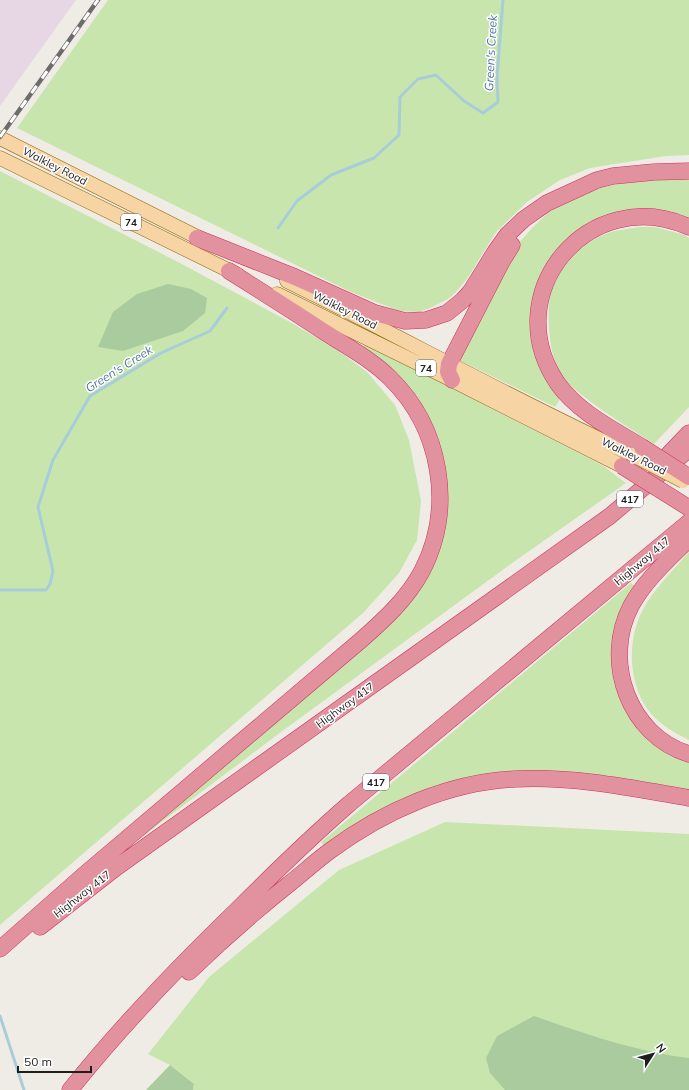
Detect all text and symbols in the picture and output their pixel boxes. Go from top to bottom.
water label: Green's Creek [481,14,500,92]
street label: Walkley Road [20,144,90,188]
road number: 74 [121,214,141,230]
street label: Walkley Road [310,288,380,332]
water label: Green's Creek [82,341,156,395]
road number: 74 [416,360,436,376]
street label: Walkley Road [599,434,669,478]
road number: 417 [617,491,643,507]
street label: Highway 417 [611,534,673,588]
street label: Highway 417 [313,679,377,731]
road number: 417 [363,774,389,790]
street label: Highway 417 [51,867,113,921]
north arrow [633,1034,673,1074]
text: N [653,1041,669,1056]
scale bar [18,1048,91,1074]
text: 50 m [24,1054,52,1069]

